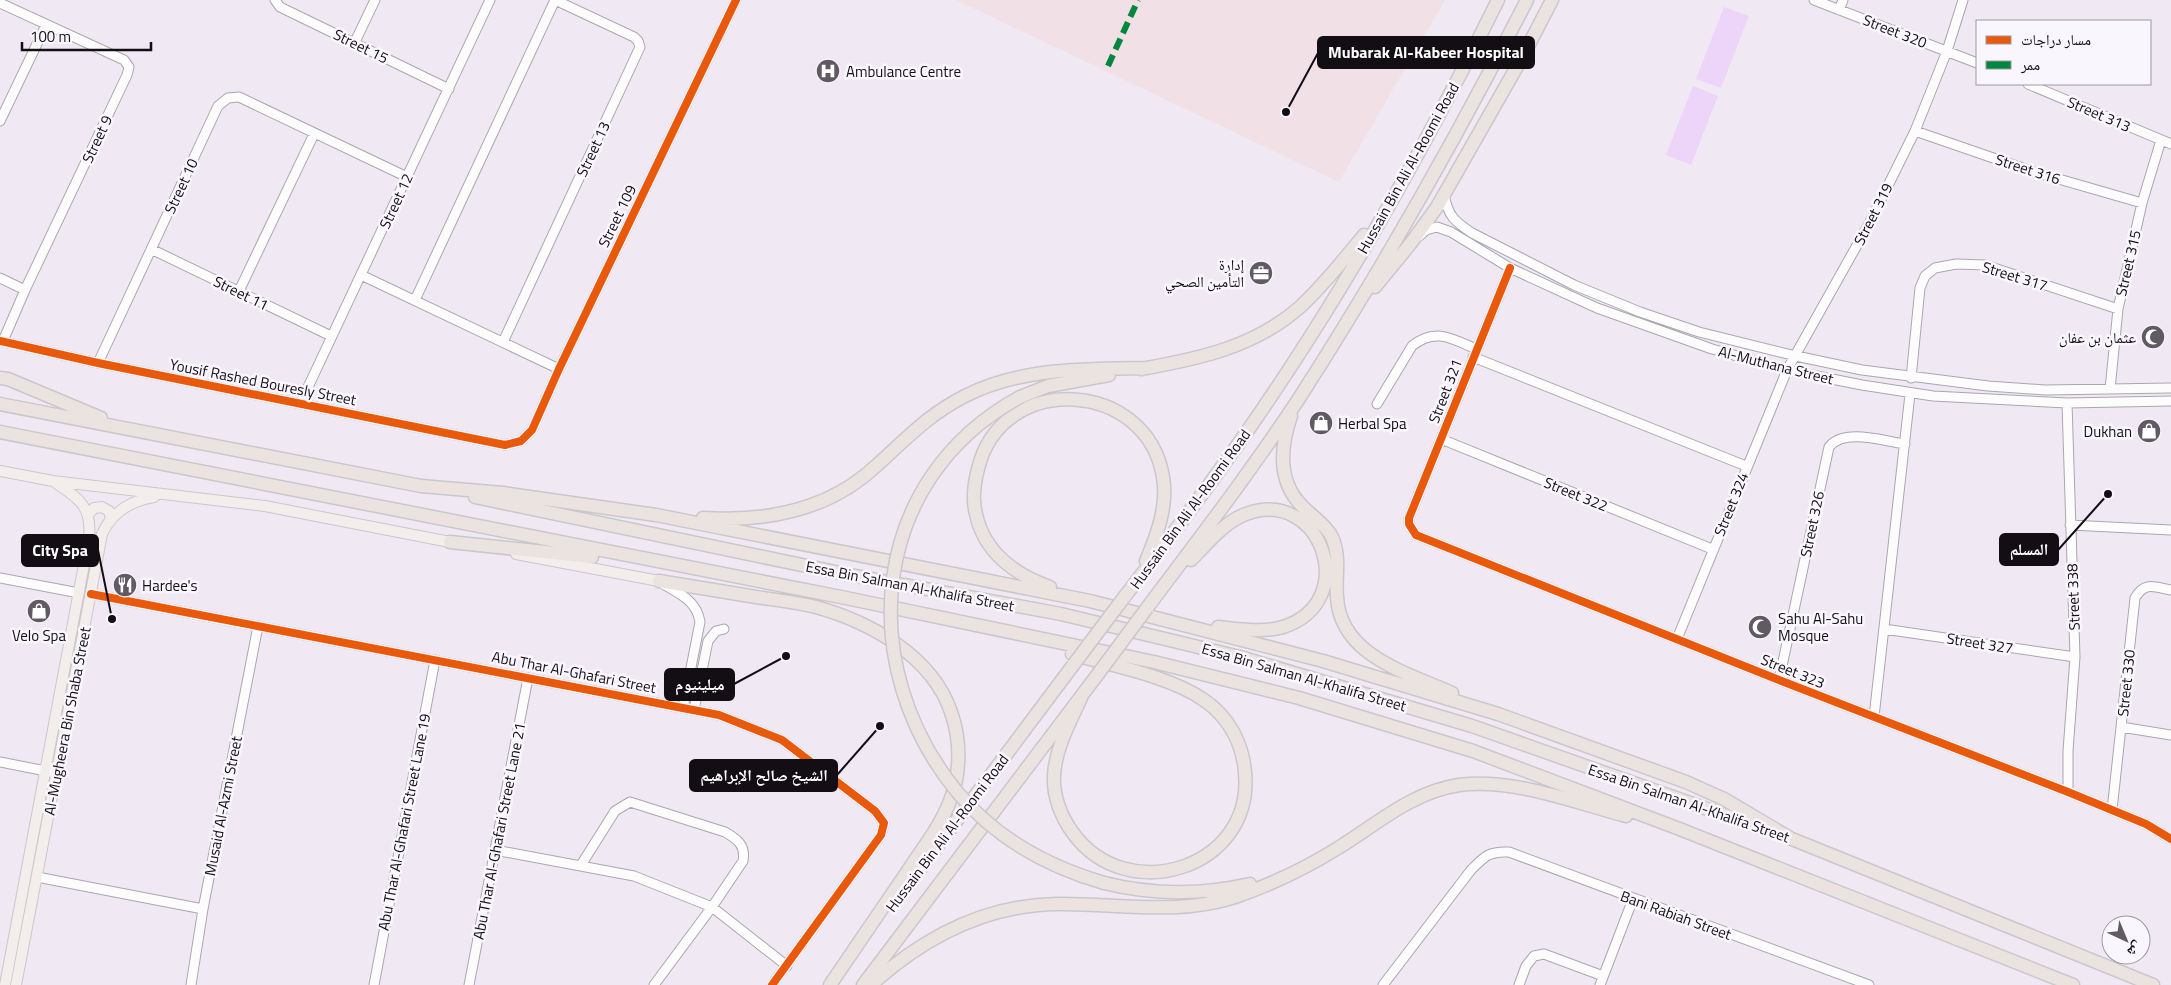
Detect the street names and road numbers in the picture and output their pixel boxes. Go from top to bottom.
street label: Street 320 [1860,8,1930,54]
street label: Street 15 [330,23,392,69]
street label: Hussain Bin Ali Al-Roomi Road [1351,78,1465,258]
street label: Street 313 [2064,90,2134,138]
street label: Street 9 [76,111,118,167]
street label: Street 13 [570,118,616,180]
street label: Street 316 [1993,148,2063,190]
street label: Street 10 [158,155,204,217]
street label: Street 12 [373,170,419,232]
street label: Street 319 [1848,179,1898,249]
street label: Street 109 [592,181,642,251]
street label: Street 315 [2109,228,2147,298]
street label: Street 317 [1980,255,2050,297]
street label: Street 11 [210,270,272,316]
street label: Al-Muthana Street [1716,340,1837,391]
street label: Yousif Rashed Bouresly Street [168,353,359,412]
street label: Street 321 [1422,356,1468,426]
street label: Hussain Bin Ali Al-Roomi Road [1124,424,1256,594]
street label: Street 324 [1708,469,1754,539]
street label: Street 322 [1541,471,1611,517]
street label: Street 326 [1794,489,1830,559]
street label: Essa Bin Salman Al-Khalifa Street [804,555,1017,618]
street label: Street 338 [2060,563,2086,631]
street label: Al-Mugheera Bin Shaba Street [37,624,97,817]
street label: Street 327 [1945,626,2015,660]
street label: Essa Bin Salman Al-Khalifa Street [1199,637,1410,717]
street label: Abu Thar Al-Ghafari Street [490,645,659,699]
street label: Street 323 [1758,648,1828,694]
street label: Street 330 [2111,648,2141,718]
street label: Abu Thar Al-Ghafari Street Lane 19 [372,712,436,932]
street label: Abu Thar Al-Ghafari Street Lane 21 [467,721,531,941]
street label: Musaid Al-Azmi Street [198,733,248,878]
street label: Hussain Bin Ali Al-Roomi Road [880,749,1014,917]
street label: Essa Bin Salman Al-Khalifa Street [1585,758,1794,849]
street label: Bani Rabiah Street [1617,884,1736,946]

